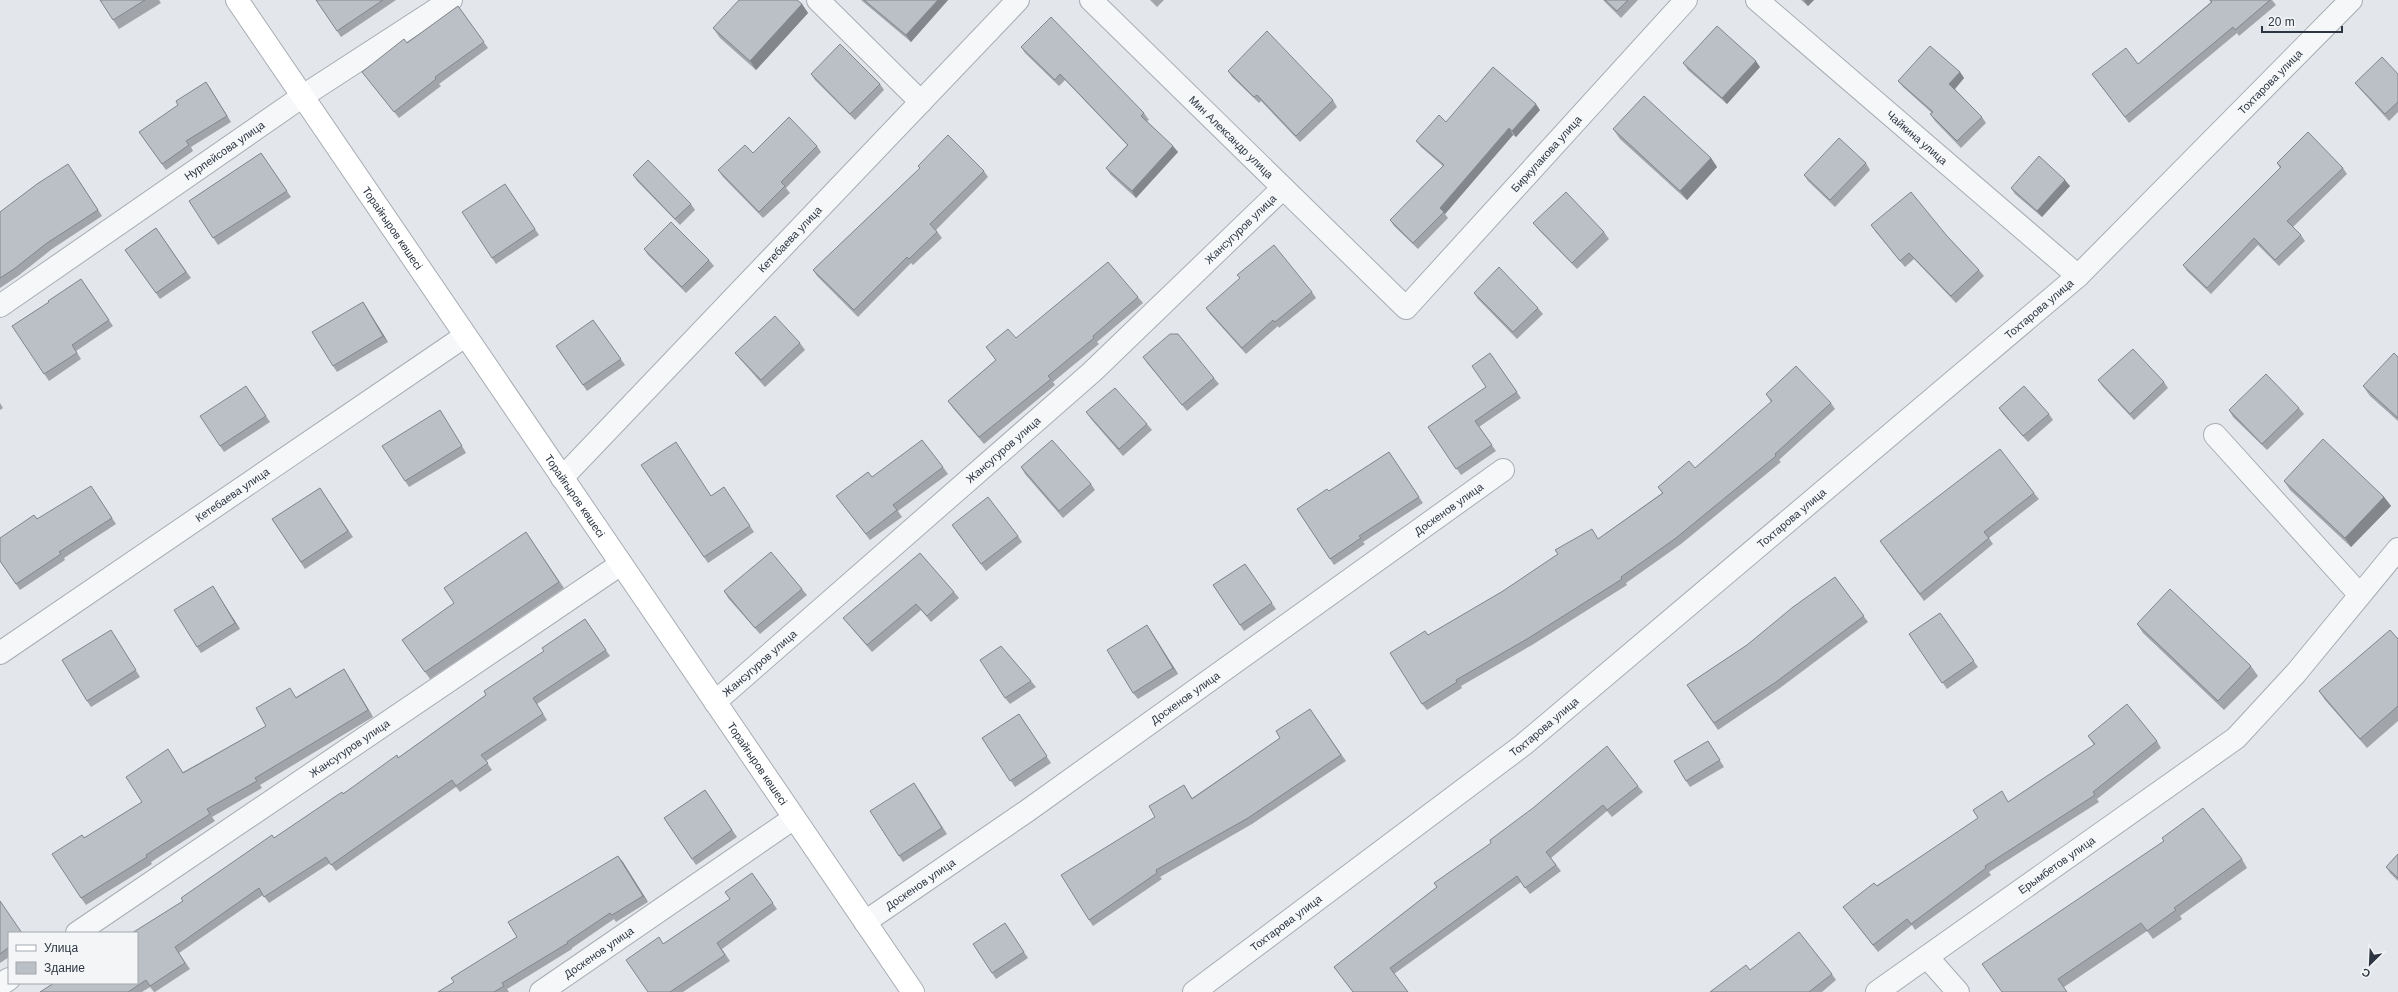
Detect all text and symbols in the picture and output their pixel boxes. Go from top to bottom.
scale bar [2262,8,2342,34]
text: 20 m [2268,15,2295,29]
street label: Тохтарова улица [2236,47,2305,117]
street label: Мин Александр улица [1187,93,1276,181]
street label: Чайкина улица [1884,108,1950,168]
street label: Биркулакова улица [1509,113,1584,194]
street label: Нурпейсова улица [182,118,267,182]
street label: Торайғыров көшесі [360,184,425,272]
street label: Жансугуров улица [1202,191,1279,266]
street label: Кетебаева улица [756,203,825,275]
street label: Тохтарова улица [2002,276,2076,341]
street label: Жансугуров улица [964,414,1043,485]
street label: Торайғыров көшесі [543,452,607,539]
street label: Кетебаева улица [193,465,272,524]
street label: Доскенов улица [1412,480,1486,538]
street label: Тохтарова улица [1755,485,1829,550]
street label: Жансугуров улица [720,627,799,699]
street label: Доскенов улица [1149,668,1223,726]
street label: Тохтарова улица [1507,694,1581,759]
street label: Жансугуров улица [307,716,392,780]
street label: Торайғыров көшесі [725,720,790,807]
street label: Ерымбетов улица [2016,833,2098,896]
street label: Доскенов улица [883,856,958,912]
street label: Тохтарова улица [1248,892,1325,953]
street label: Доскенов улица [562,924,636,980]
legend [8,932,138,984]
text: Улица [44,941,78,955]
north arrow [2350,944,2390,984]
text: Здание [44,961,85,975]
text: С [2360,966,2372,980]

